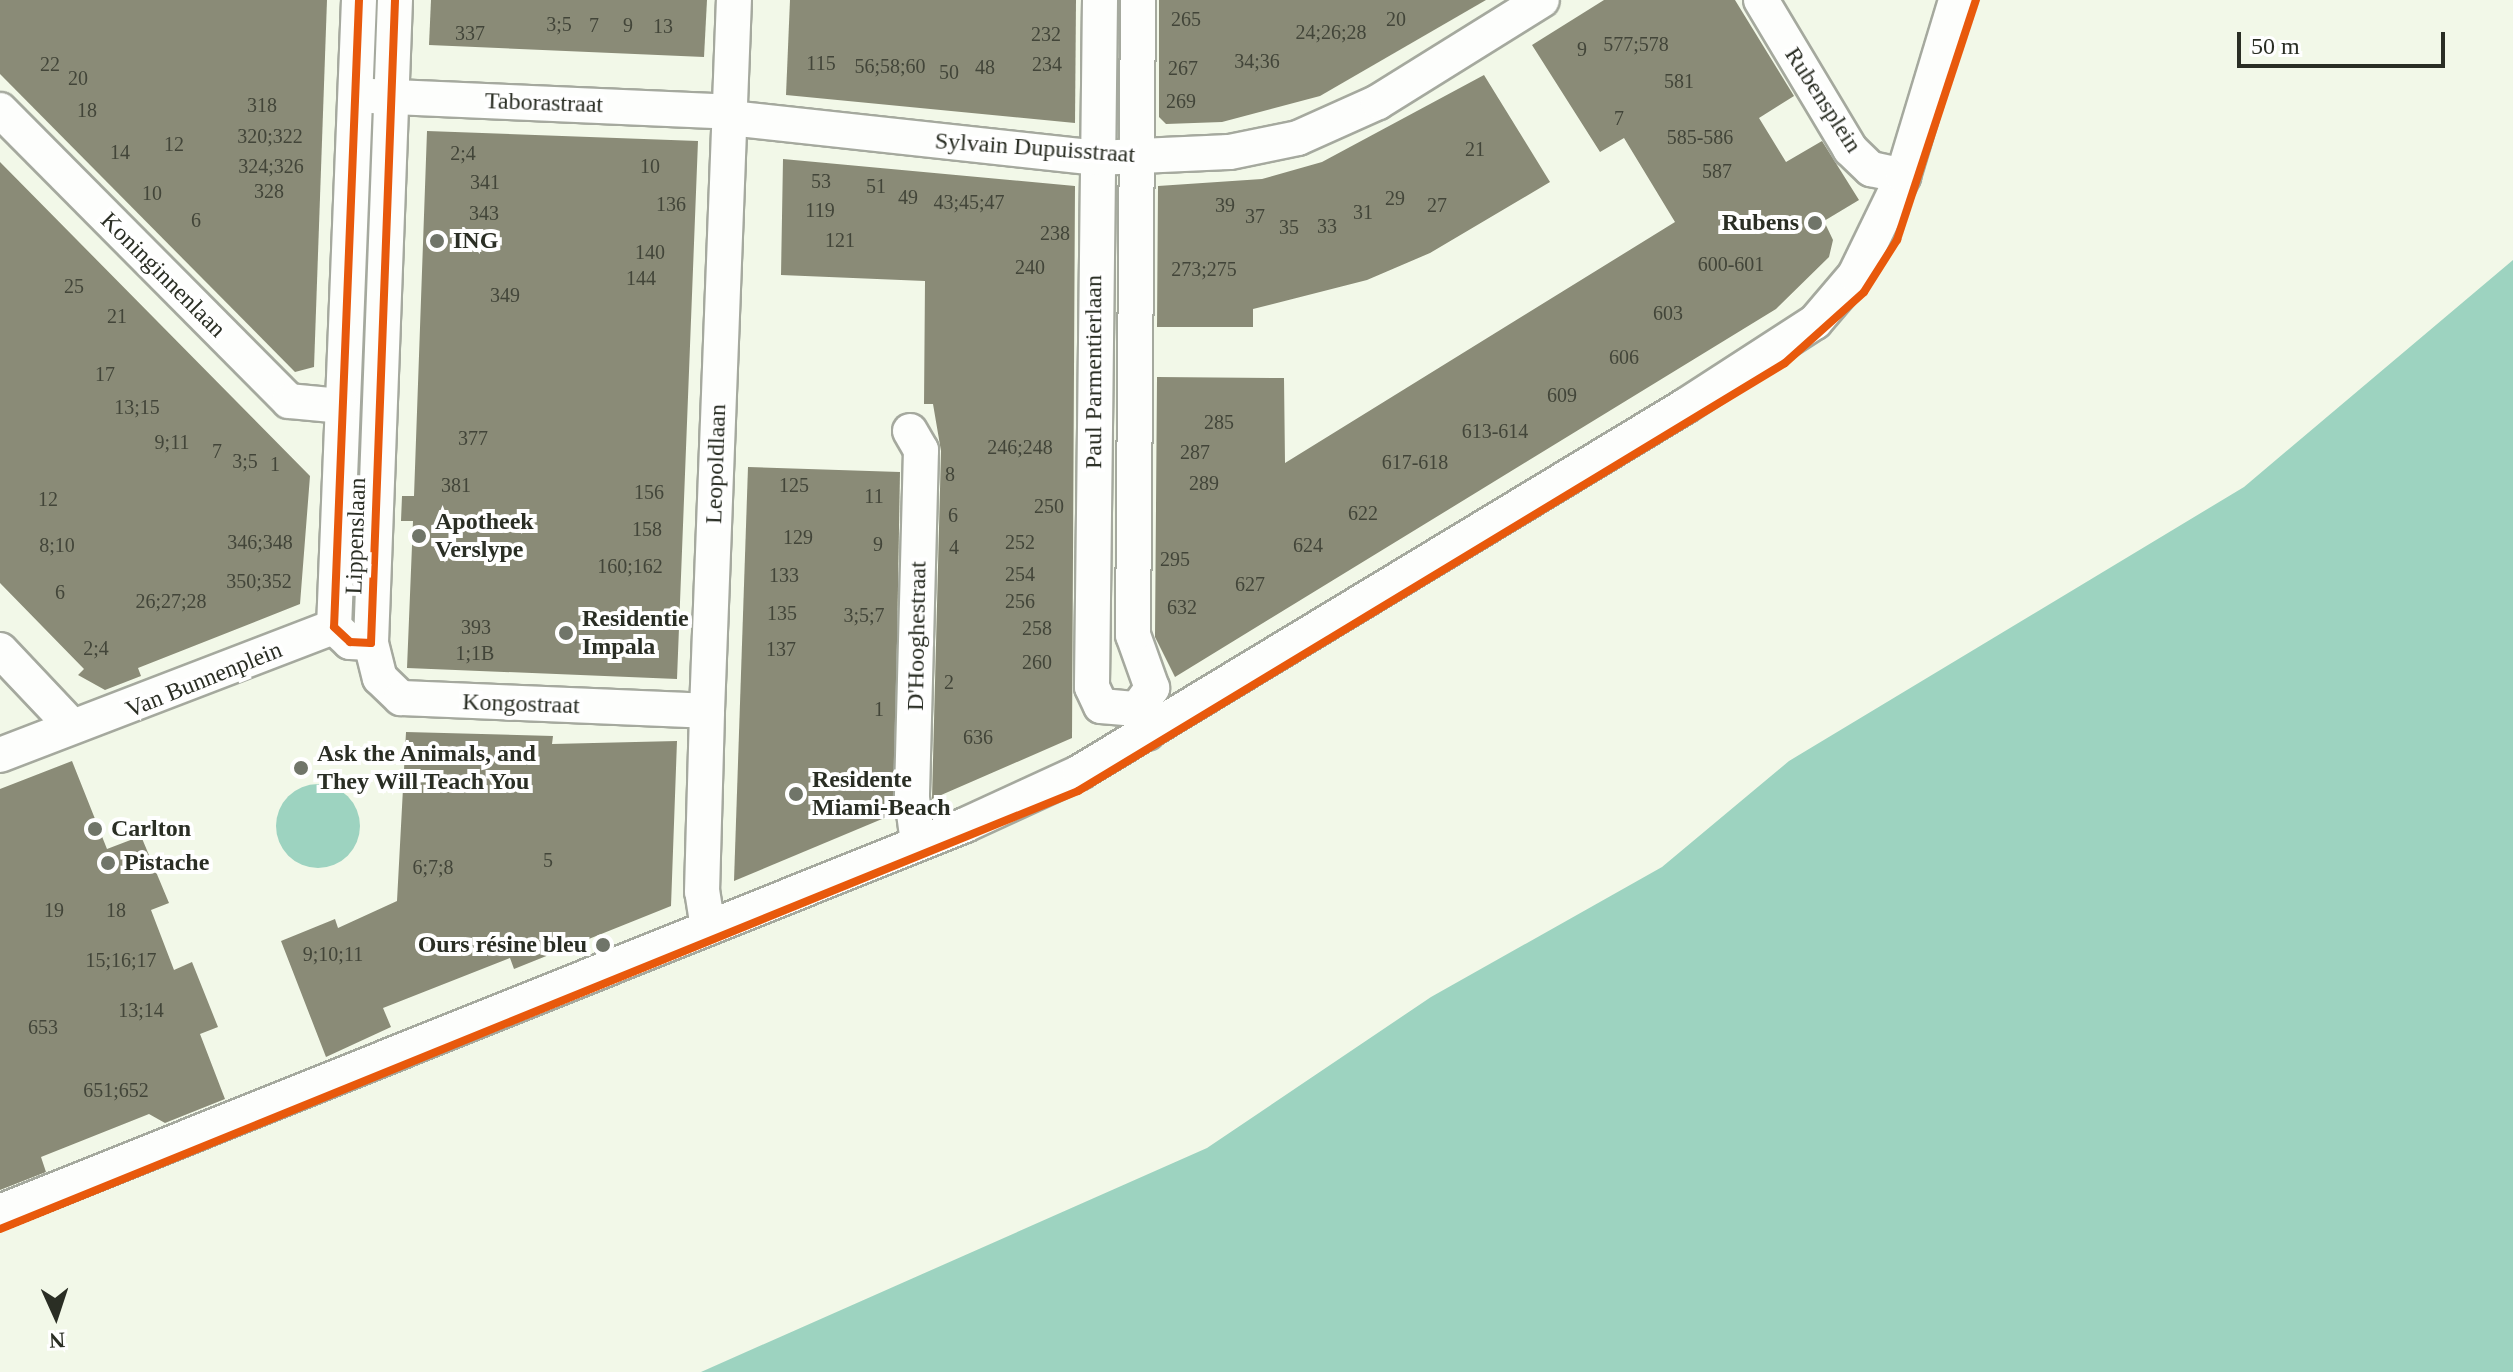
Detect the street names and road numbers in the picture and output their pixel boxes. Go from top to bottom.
street label: Rubensplein [1778,42,1868,158]
street label: Taborastraat [484,87,604,119]
street label: Sylvain Dupuisstraat [934,127,1136,169]
street label: Koninginnenlaan [94,206,232,344]
street label: Paul Parmentierlaan [1080,275,1108,469]
street label: Leopoldlaan [700,404,732,524]
street label: Lippenslaan [340,477,372,595]
street label: D'Hooghestraat [901,561,933,711]
street label: Van Bunnenplein [122,636,286,724]
street label: Kongostraat [462,688,580,720]

